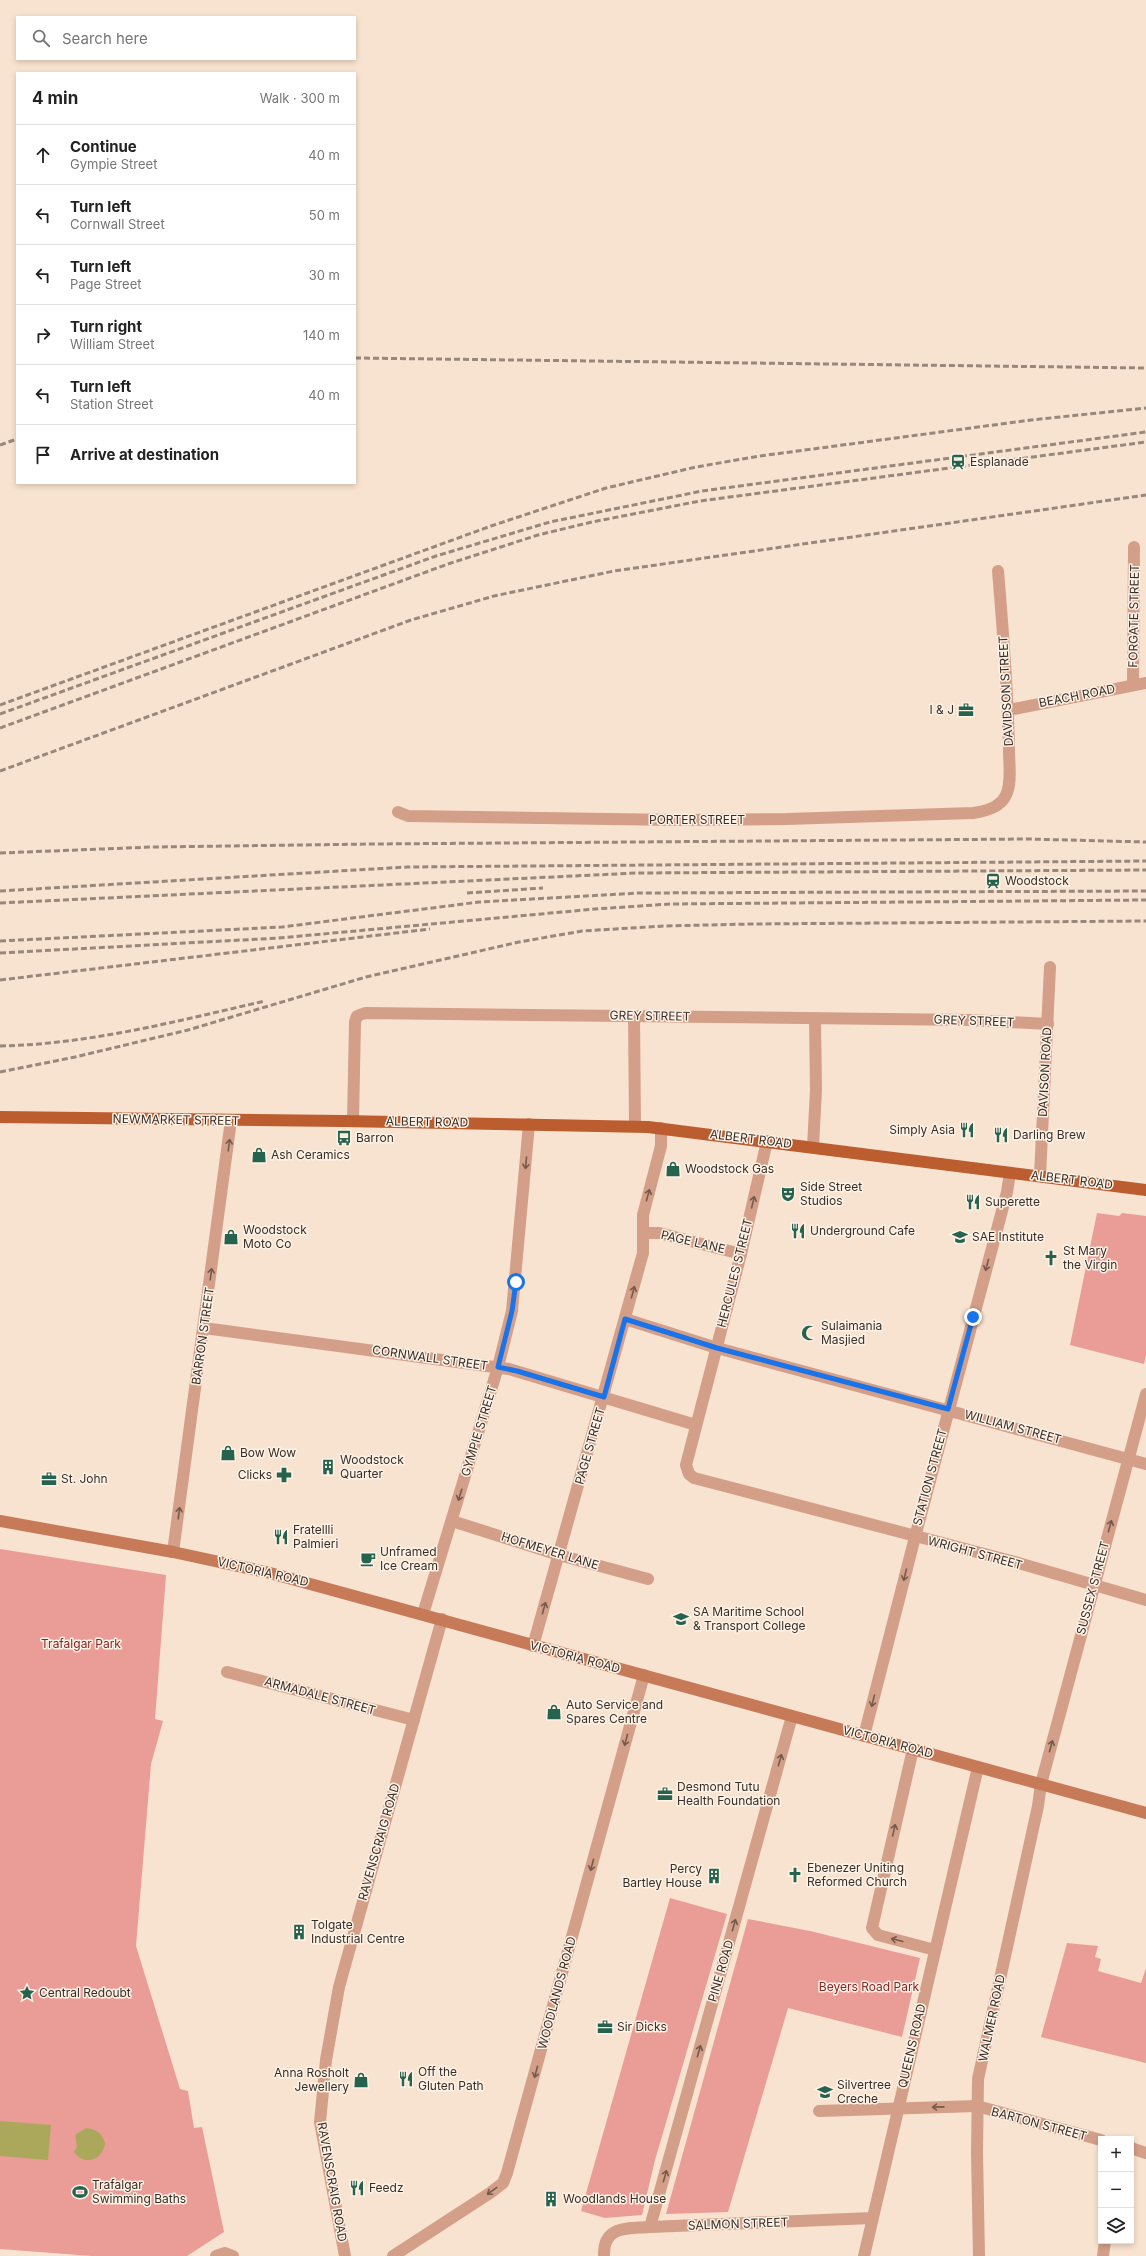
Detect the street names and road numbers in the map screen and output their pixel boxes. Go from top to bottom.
street label: FORGATE STREET [1125,564,1142,668]
street label: DAVIDSON STREET [995,635,1016,747]
street label: BEACH ROAD [1037,681,1116,710]
street label: PORTER STREET [649,812,745,827]
street label: GREY STREET [610,1007,691,1024]
street label: GREY STREET [933,1012,1015,1029]
street label: DAVISON ROAD [1035,1027,1054,1117]
street label: NEWMARKET STREET [113,1111,240,1128]
street label: ALBERT ROAD [386,1113,468,1130]
street label: ALBERT ROAD [709,1126,793,1151]
street label: ALBERT ROAD [1030,1167,1114,1192]
street label: HERCULES STREET [714,1217,755,1329]
street label: PAGE LANE [660,1227,727,1256]
street label: BARRON STREET [188,1286,217,1386]
street label: CORNWALL STREET [371,1342,489,1373]
street label: GYMPIE STREET [458,1383,500,1478]
street label: PAGE STREET [571,1405,608,1486]
street label: WILLIAM STREET [963,1406,1063,1447]
street label: STATION STREET [909,1427,950,1527]
street label: HOFMEYER LANE [500,1529,601,1572]
street label: WRIGHT STREET [926,1533,1024,1572]
street label: SUSSEX STREET [1073,1539,1112,1636]
street label: VICTORIA ROAD [216,1554,310,1589]
street label: VICTORIA ROAD [528,1637,622,1676]
street label: ARMADALE STREET [263,1673,378,1718]
street label: VICTORIA ROAD [841,1722,935,1761]
street label: RAVENSCRAIG ROAD [355,1782,402,1902]
street label: WOODLANDS ROAD [534,1935,579,2051]
street label: PINE ROAD [704,1938,737,2004]
street label: WALMER ROAD [975,1973,1008,2063]
street label: QUEENS ROAD [895,2002,929,2090]
street label: BARTON STREET [990,2104,1089,2144]
street label: RAVENSCRAIG ROAD [315,2121,350,2243]
street label: SALMON STREET [687,2214,789,2233]

